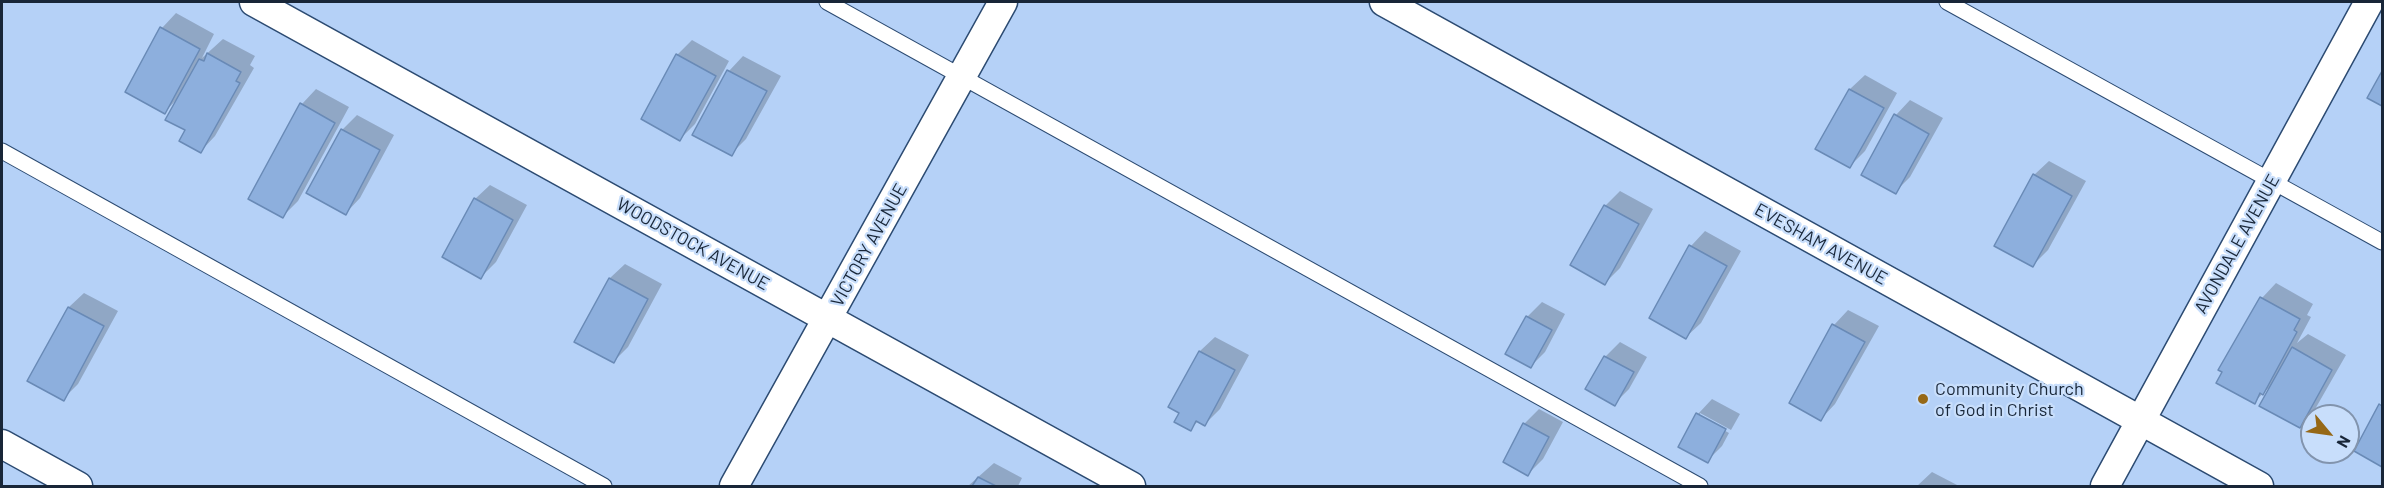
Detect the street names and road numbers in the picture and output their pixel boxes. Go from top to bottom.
street label: AVONDALE AVENUE [2190,171,2284,317]
street label: VICTORY AVENUE [826,180,912,310]
street label: WOODSTOCK AVENUE [613,193,773,295]
street label: EVESHAM AVENUE [1751,199,1891,289]

